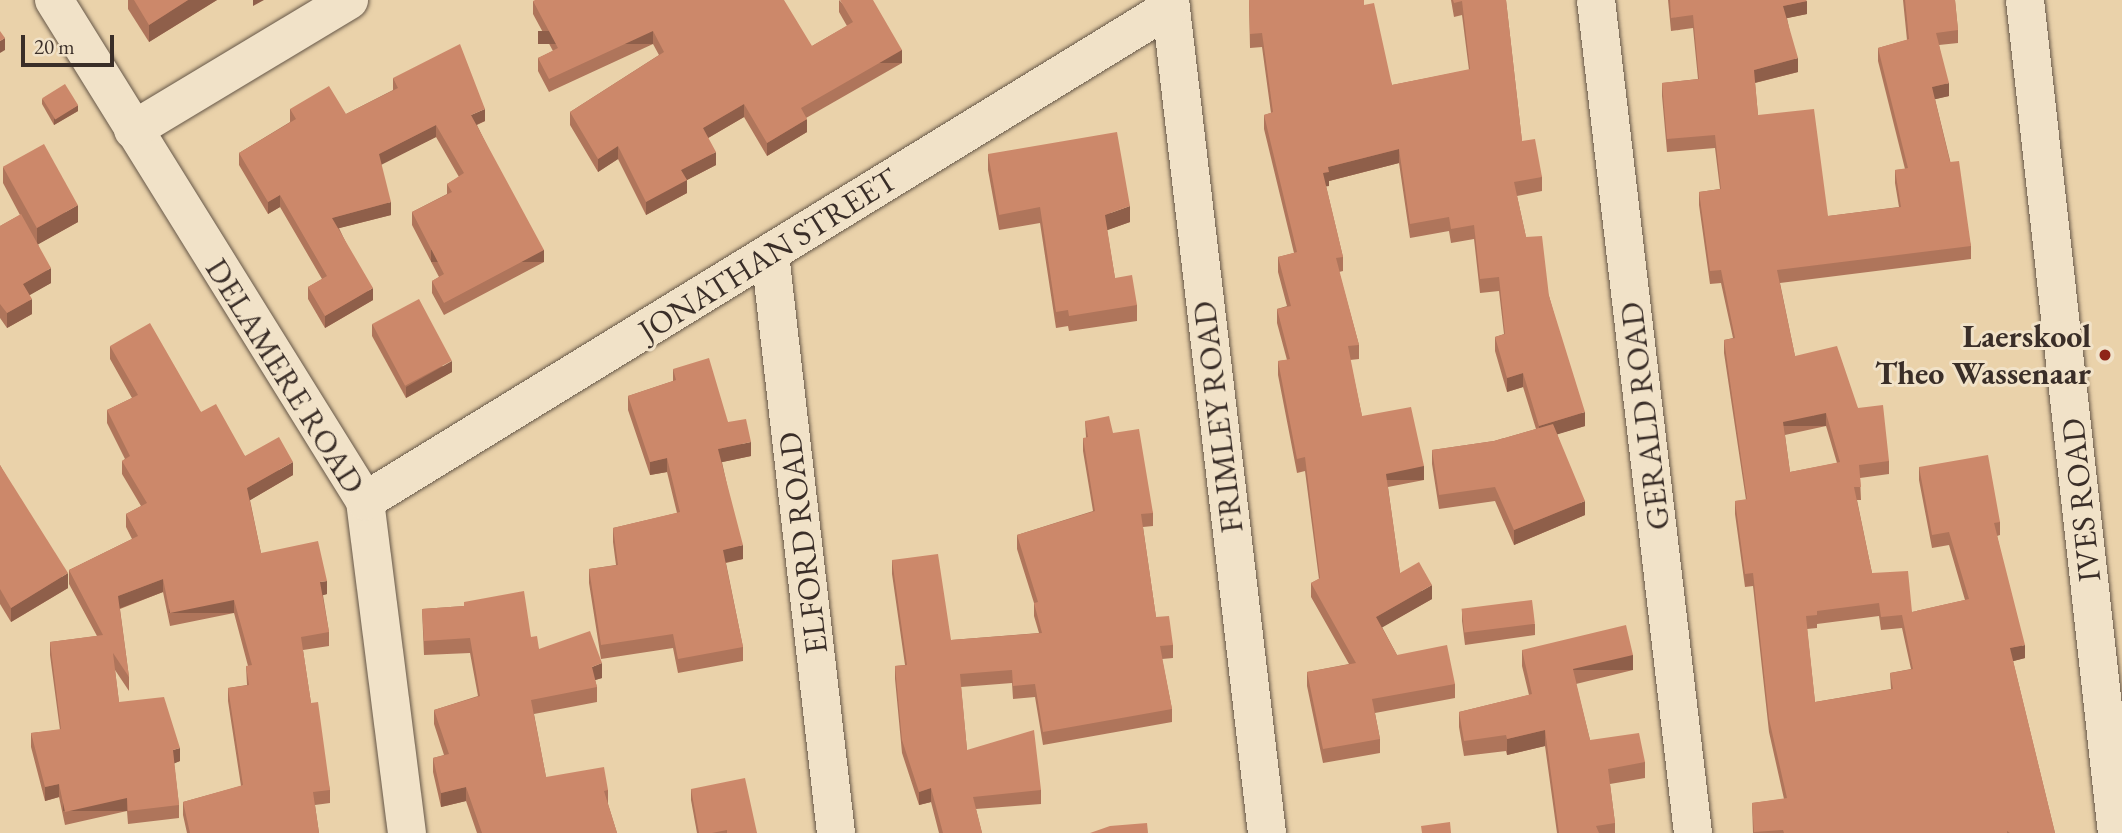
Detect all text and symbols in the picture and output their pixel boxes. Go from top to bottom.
scale bar [24,21,117,65]
text: 20 m [34,33,75,60]
street label: JONATHAN STREET [632,160,904,350]
street label: DELAMERE ROAD [197,251,373,501]
street label: FRIMLEY ROAD [1185,299,1251,535]
street label: GERALD ROAD [1612,300,1678,532]
place label: Laerskool Theo Wassenaar [1875,318,2091,393]
marker: Laerskool Theo Wassenaar [2097,347,2113,363]
street label: IVES ROAD [2053,416,2109,584]
street label: ELFORD ROAD [770,430,836,656]

